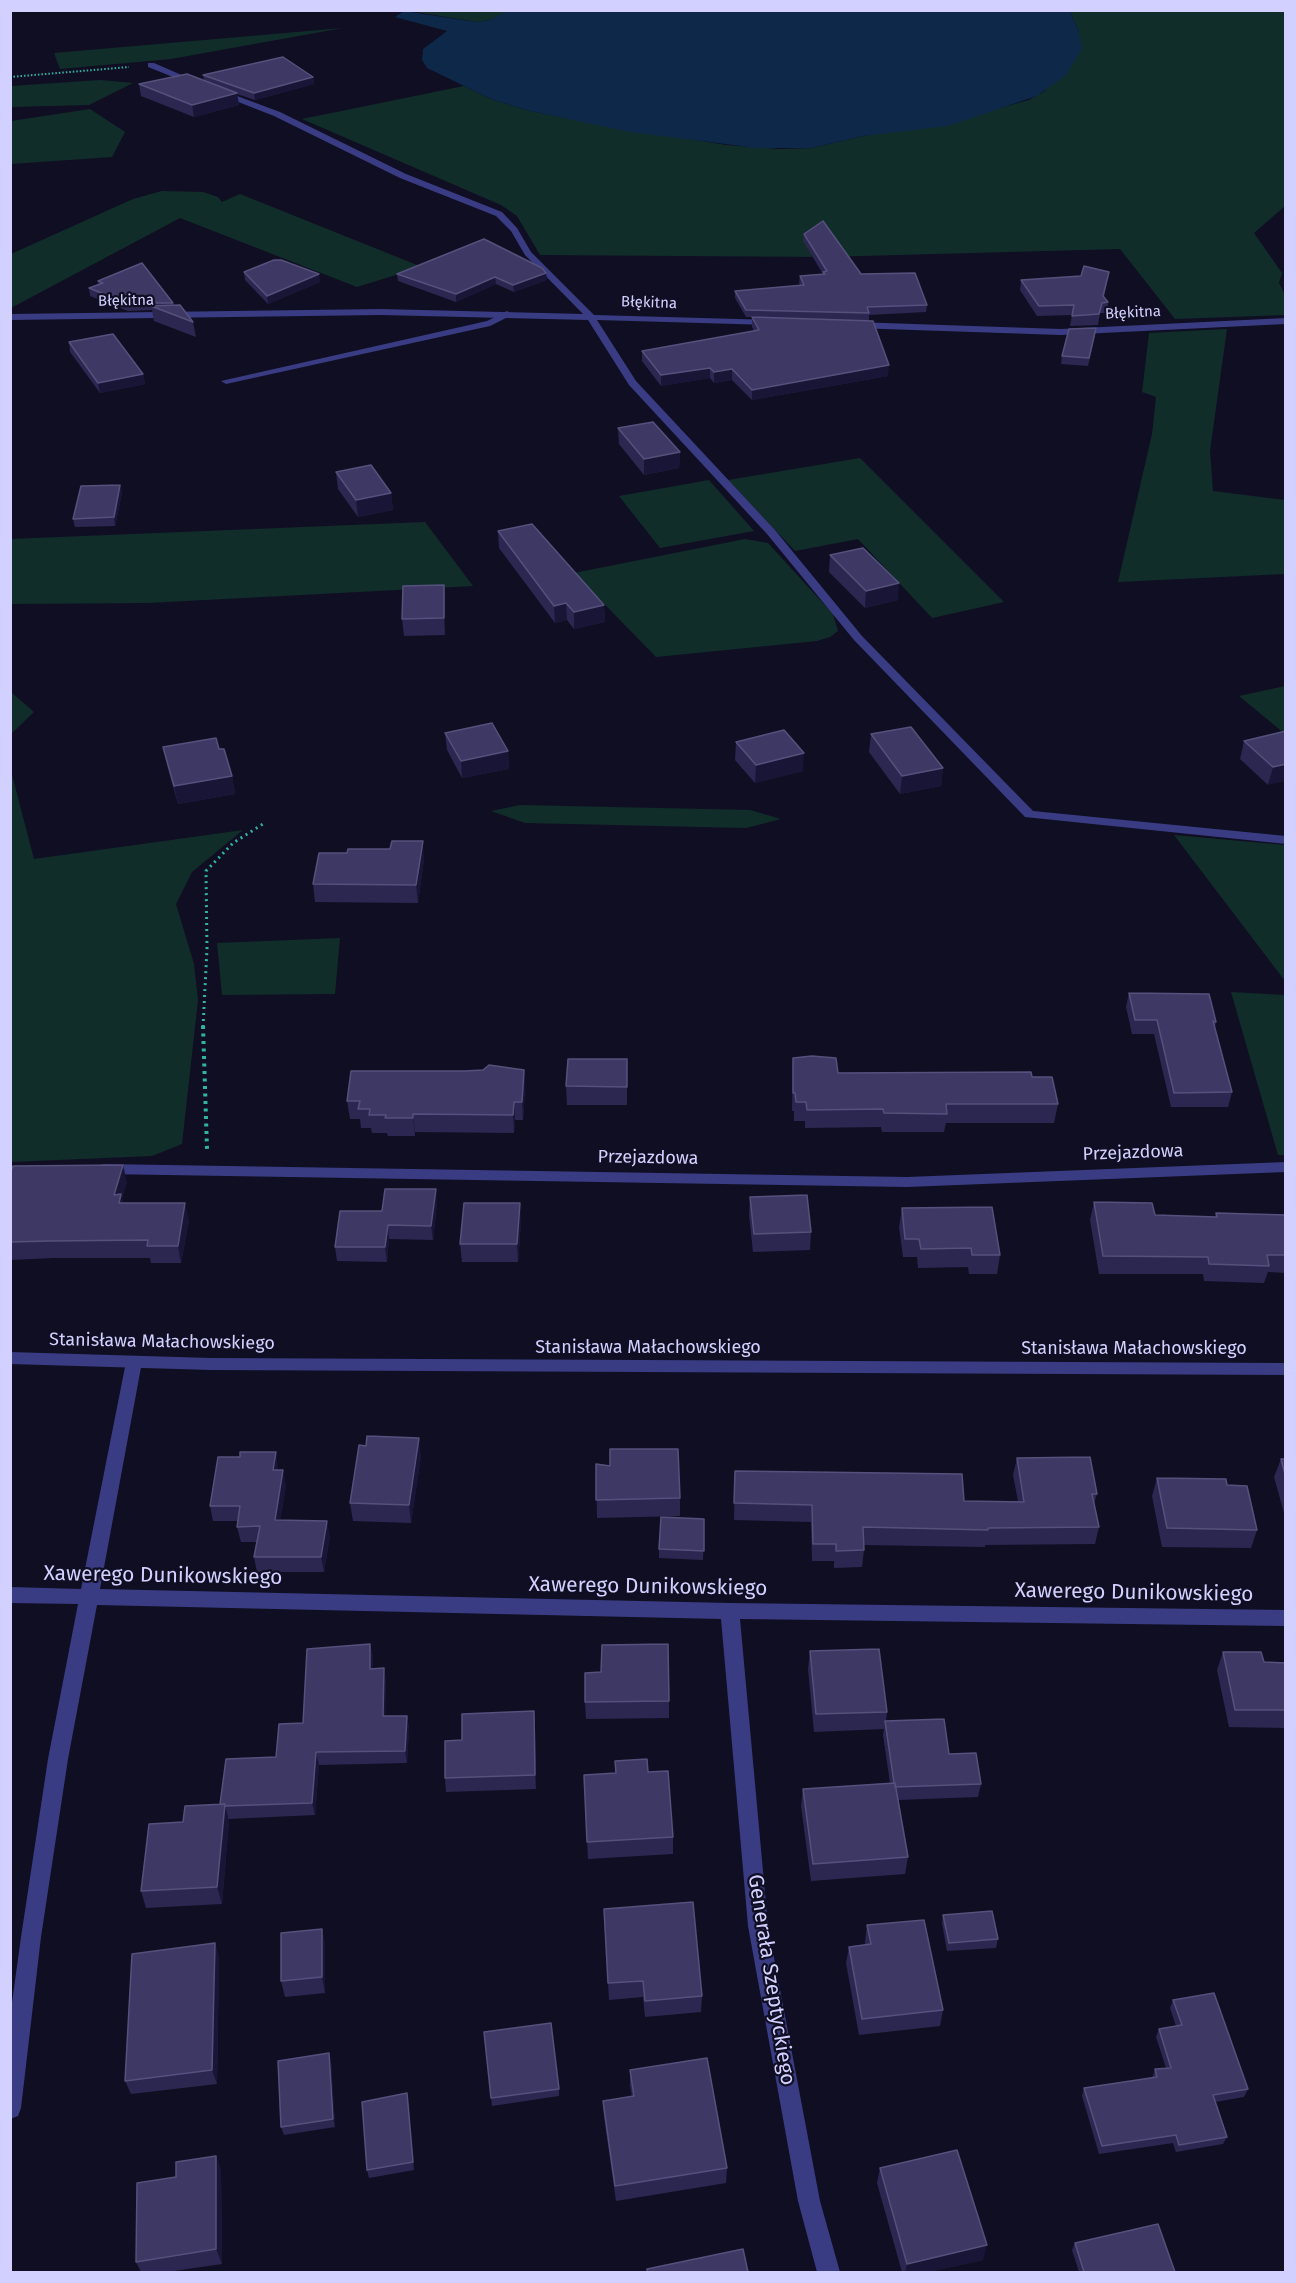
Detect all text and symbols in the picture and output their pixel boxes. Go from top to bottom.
street label: Błękitna [98,292,154,310]
street label: Błękitna [621,293,677,313]
street label: Błękitna [1105,303,1161,323]
street label: Przejazdowa [1082,1140,1184,1166]
street label: Przejazdowa [597,1146,699,1170]
street label: Stanisława Małachowskiego [49,1329,275,1355]
street label: Stanisława Małachowskiego [535,1337,761,1359]
street label: Stanisława Małachowskiego [1021,1338,1247,1360]
street label: Xawerego Dunikowskiego [43,1561,283,1591]
street label: Xawerego Dunikowskiego [528,1572,768,1602]
street label: Xawerego Dunikowskiego [1014,1578,1254,1608]
street label: Generała Szeptyckiego [742,1873,800,2087]

